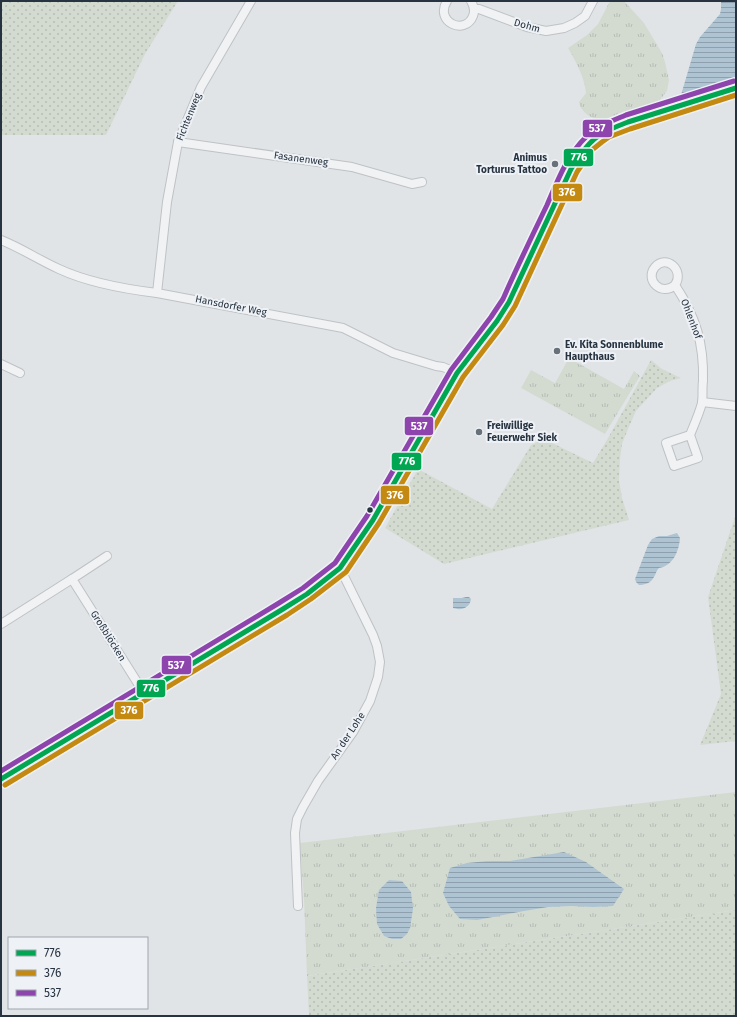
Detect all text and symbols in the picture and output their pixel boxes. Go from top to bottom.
street label: Dohm [513,17,541,35]
street label: Fichtenweg [174,91,204,143]
line badge: 537 [582,119,613,138]
text: 537 [589,122,605,135]
line badge: 776 [563,148,594,167]
street label: Fasanenweg [273,149,330,169]
text: 776 [571,151,587,164]
place label: Animus Torturus Tattoo [476,152,547,176]
marker: Animus Torturus Tattoo [550,159,560,169]
line badge: 376 [552,183,583,202]
text: 376 [558,186,575,199]
street label: Hansdorfer Weg [194,293,268,319]
street label: Ohlenhof [678,297,704,341]
place label: Ev. Kita Sonnenblume Haupthaus [565,339,664,363]
marker: Ev. Kita Sonnenblume Haupthaus [552,346,562,356]
line badge: 537 [404,416,434,436]
text: 537 [411,420,427,433]
place label: Freiwillige Feuerwehr Siek [487,420,558,444]
marker: Freiwillige Feuerwehr Siek [474,427,484,437]
line badge: 776 [391,452,422,471]
text: 776 [399,455,415,468]
line badge: 376 [380,485,410,505]
text: 376 [386,489,403,502]
unlabelled marker [365,505,375,515]
street label: Großblöcken [88,608,128,664]
line badge: 537 [161,655,192,675]
text: 537 [168,659,184,672]
line badge: 776 [136,679,166,698]
text: 776 [143,682,159,695]
line badge: 376 [114,701,144,720]
text: 376 [120,704,137,717]
street label: An der Lohe [328,710,368,762]
legend [8,937,148,1009]
text: 776 [44,946,61,960]
text: 376 [44,966,61,980]
text: 537 [44,986,61,1000]

